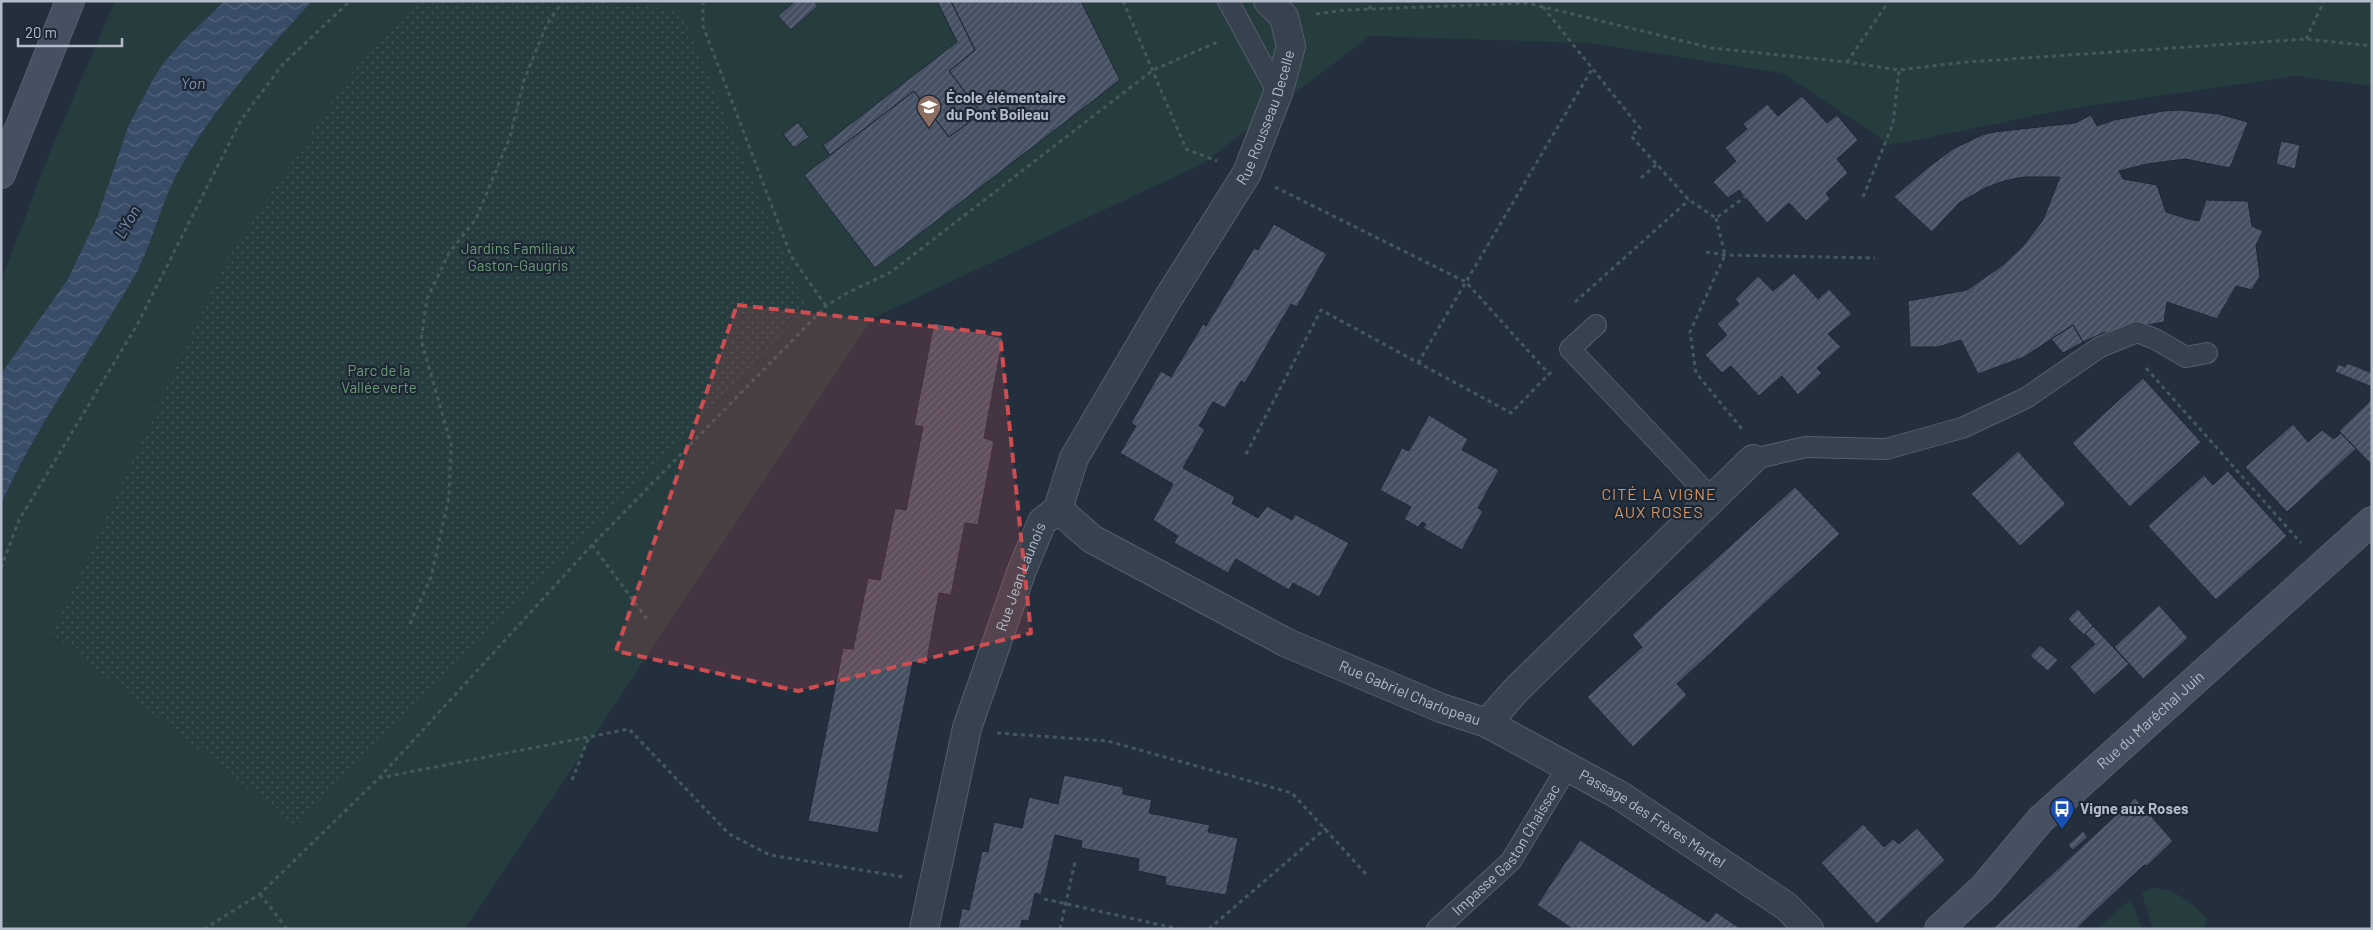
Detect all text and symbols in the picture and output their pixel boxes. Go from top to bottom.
scale bar [18,15,121,47]
text: 20 m [25,23,57,41]
street label: Rue Rousseau Decelle [1232,48,1297,188]
water label: Yon [181,73,205,92]
place label: École élémentaire du Pont Boileau [946,88,1066,123]
school or university icon: École élémentaire du Pont Boileau [916,94,942,128]
water label: L'Yon [110,202,144,242]
park label: Jardins Familiaux Gaston-Gaugris [461,239,575,274]
park label: Parc de la Vallée verte [341,361,417,396]
district label: CITÉ LA VIGNE AUX ROSES [1601,484,1717,521]
street label: Rue Jean Launois [991,519,1049,633]
street label: Rue Gabriel Charlopeau [1337,656,1483,728]
street label: Rue du Maréchal Juin [2093,667,2207,772]
street label: Passage des Frères Martel [1576,765,1729,871]
street label: Impasse Gaston Chaissac [1448,780,1563,919]
bus stop icon: Vigne aux Roses [2049,796,2075,830]
place label: Vigne aux Roses [2080,799,2189,817]

